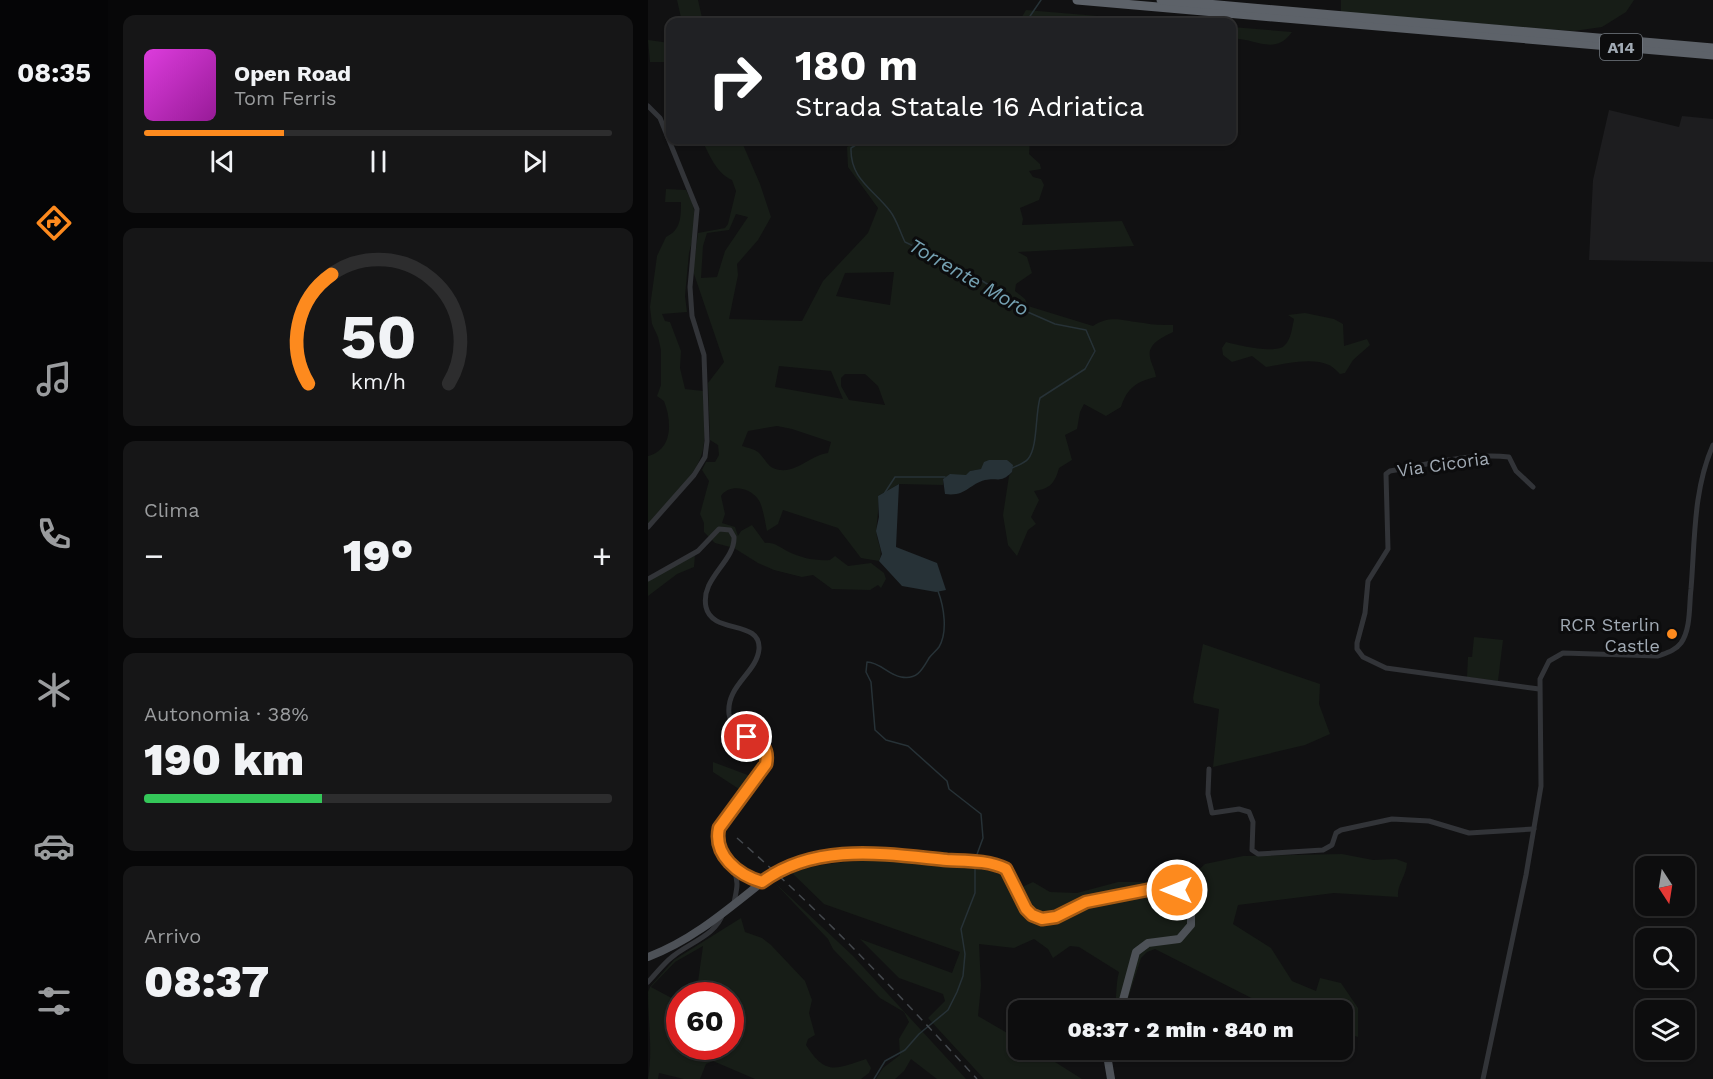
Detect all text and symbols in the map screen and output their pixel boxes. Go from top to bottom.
road number: A14 [1600,34,1642,60]
text: 180 m [795,41,918,90]
icon: right [696,42,774,120]
text: 08:35 [17,57,91,89]
text: Open Road [234,61,351,86]
text: Tom Ferris [234,86,337,110]
text: Strada Statale 16 Adriatica [795,91,1144,123]
icon: previous [206,145,239,178]
icon: pause [362,145,395,178]
icon: next [518,145,551,178]
icon: directions [33,202,75,244]
water label: Torrente Moro [905,233,1033,321]
text: 50 [340,300,416,373]
icon: music [33,358,75,400]
text: km/h [350,369,406,394]
street label: Via Cicoria [1396,447,1490,481]
text: Clima [144,498,200,522]
icon: phone [33,513,75,555]
text: 19° [343,529,413,582]
text: − [144,536,164,575]
text: + [592,536,612,575]
place label: RCR Sterlin Castle [1559,614,1660,656]
marker: RCR Sterlin Castle [1665,627,1679,641]
icon: climate [33,669,75,711]
text: Autonomia · 38% [144,702,309,726]
pin [721,711,772,762]
icon: arrive [730,720,763,753]
text: 190 km [144,733,304,786]
icon: car [33,825,75,867]
north arrow [1635,856,1695,916]
map controls [1635,856,1695,1060]
position arrow [1145,858,1209,922]
text: Arrivo [144,924,201,948]
button: search [1635,928,1695,988]
text: 08:37 [144,955,269,1008]
icon: filters [33,980,75,1022]
speed limit sign: 60 [666,982,744,1060]
button: layers [1635,1000,1695,1060]
text: 08:37 · 2 min · 840 m [1067,1017,1294,1042]

